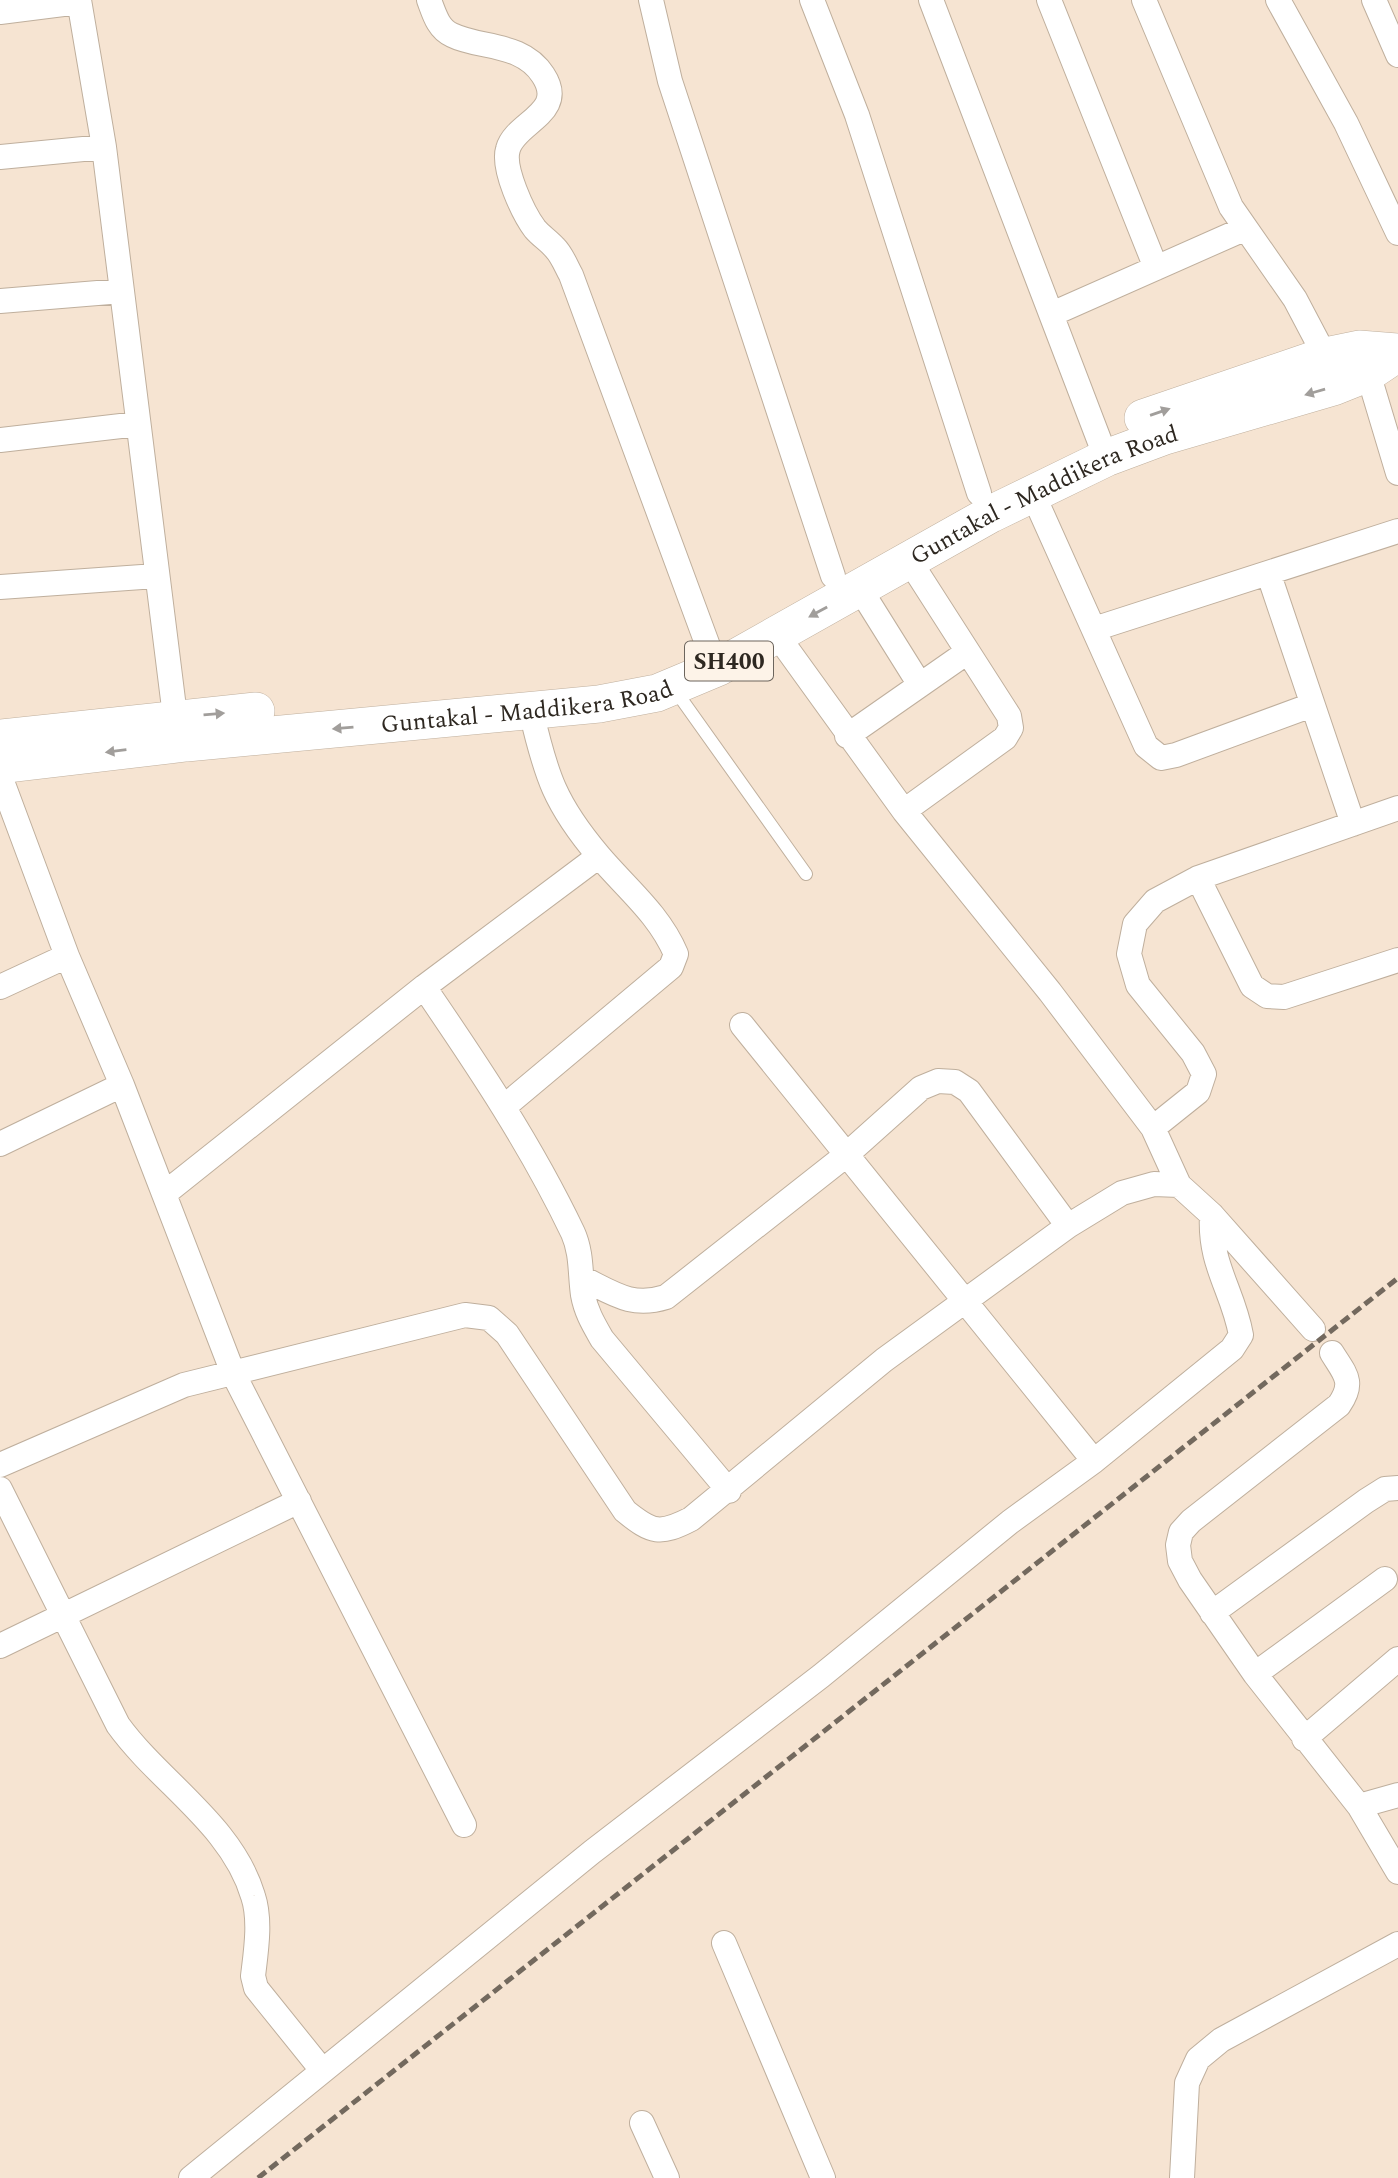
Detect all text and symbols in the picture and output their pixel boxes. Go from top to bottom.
one-way arrow [1304,388,1325,398]
one-way arrow [1150,406,1171,417]
street label: Guntakal - Maddikera Road [904,416,1183,575]
one-way arrow [808,606,828,618]
road number: SH400 [685,642,773,680]
street label: Guntakal - Maddikera Road [379,671,679,744]
one-way arrow [203,708,225,719]
one-way arrow [332,723,354,734]
one-way arrow [105,745,127,756]

